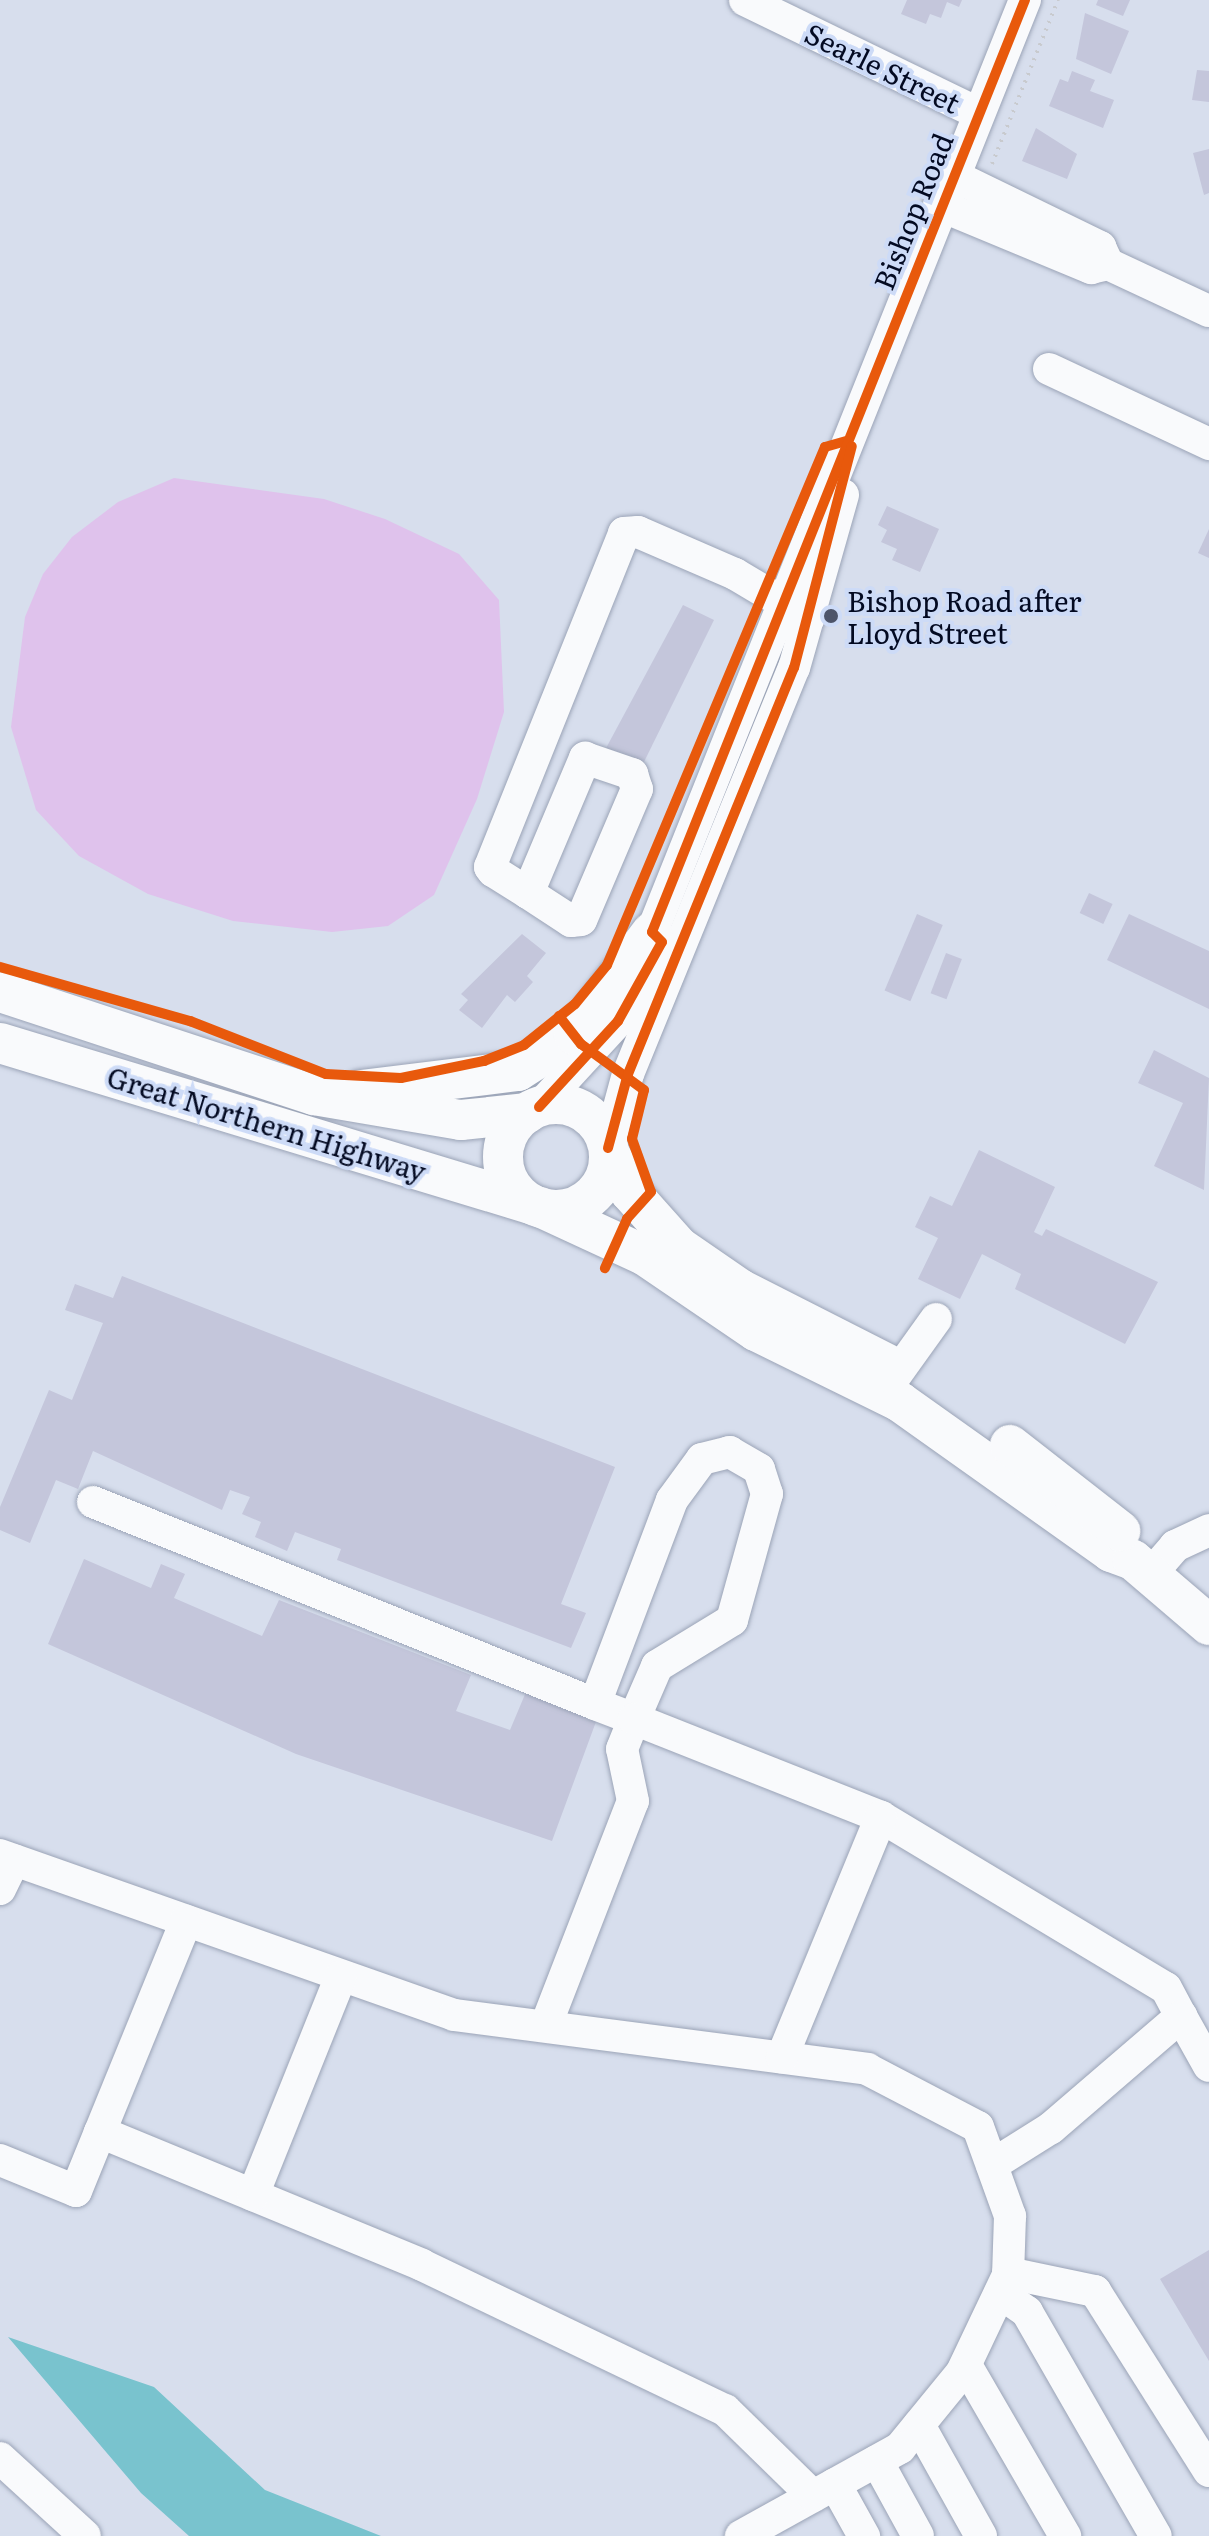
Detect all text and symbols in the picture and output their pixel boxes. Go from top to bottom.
street label: Searle Street [800,15,966,119]
street label: Bishop Road [865,128,959,294]
place label: Bishop Road after Lloyd Street [847,583,1082,649]
marker: Bishop Road after Lloyd Street [822,607,840,625]
street label: Great Northern Highway [104,1058,430,1188]

